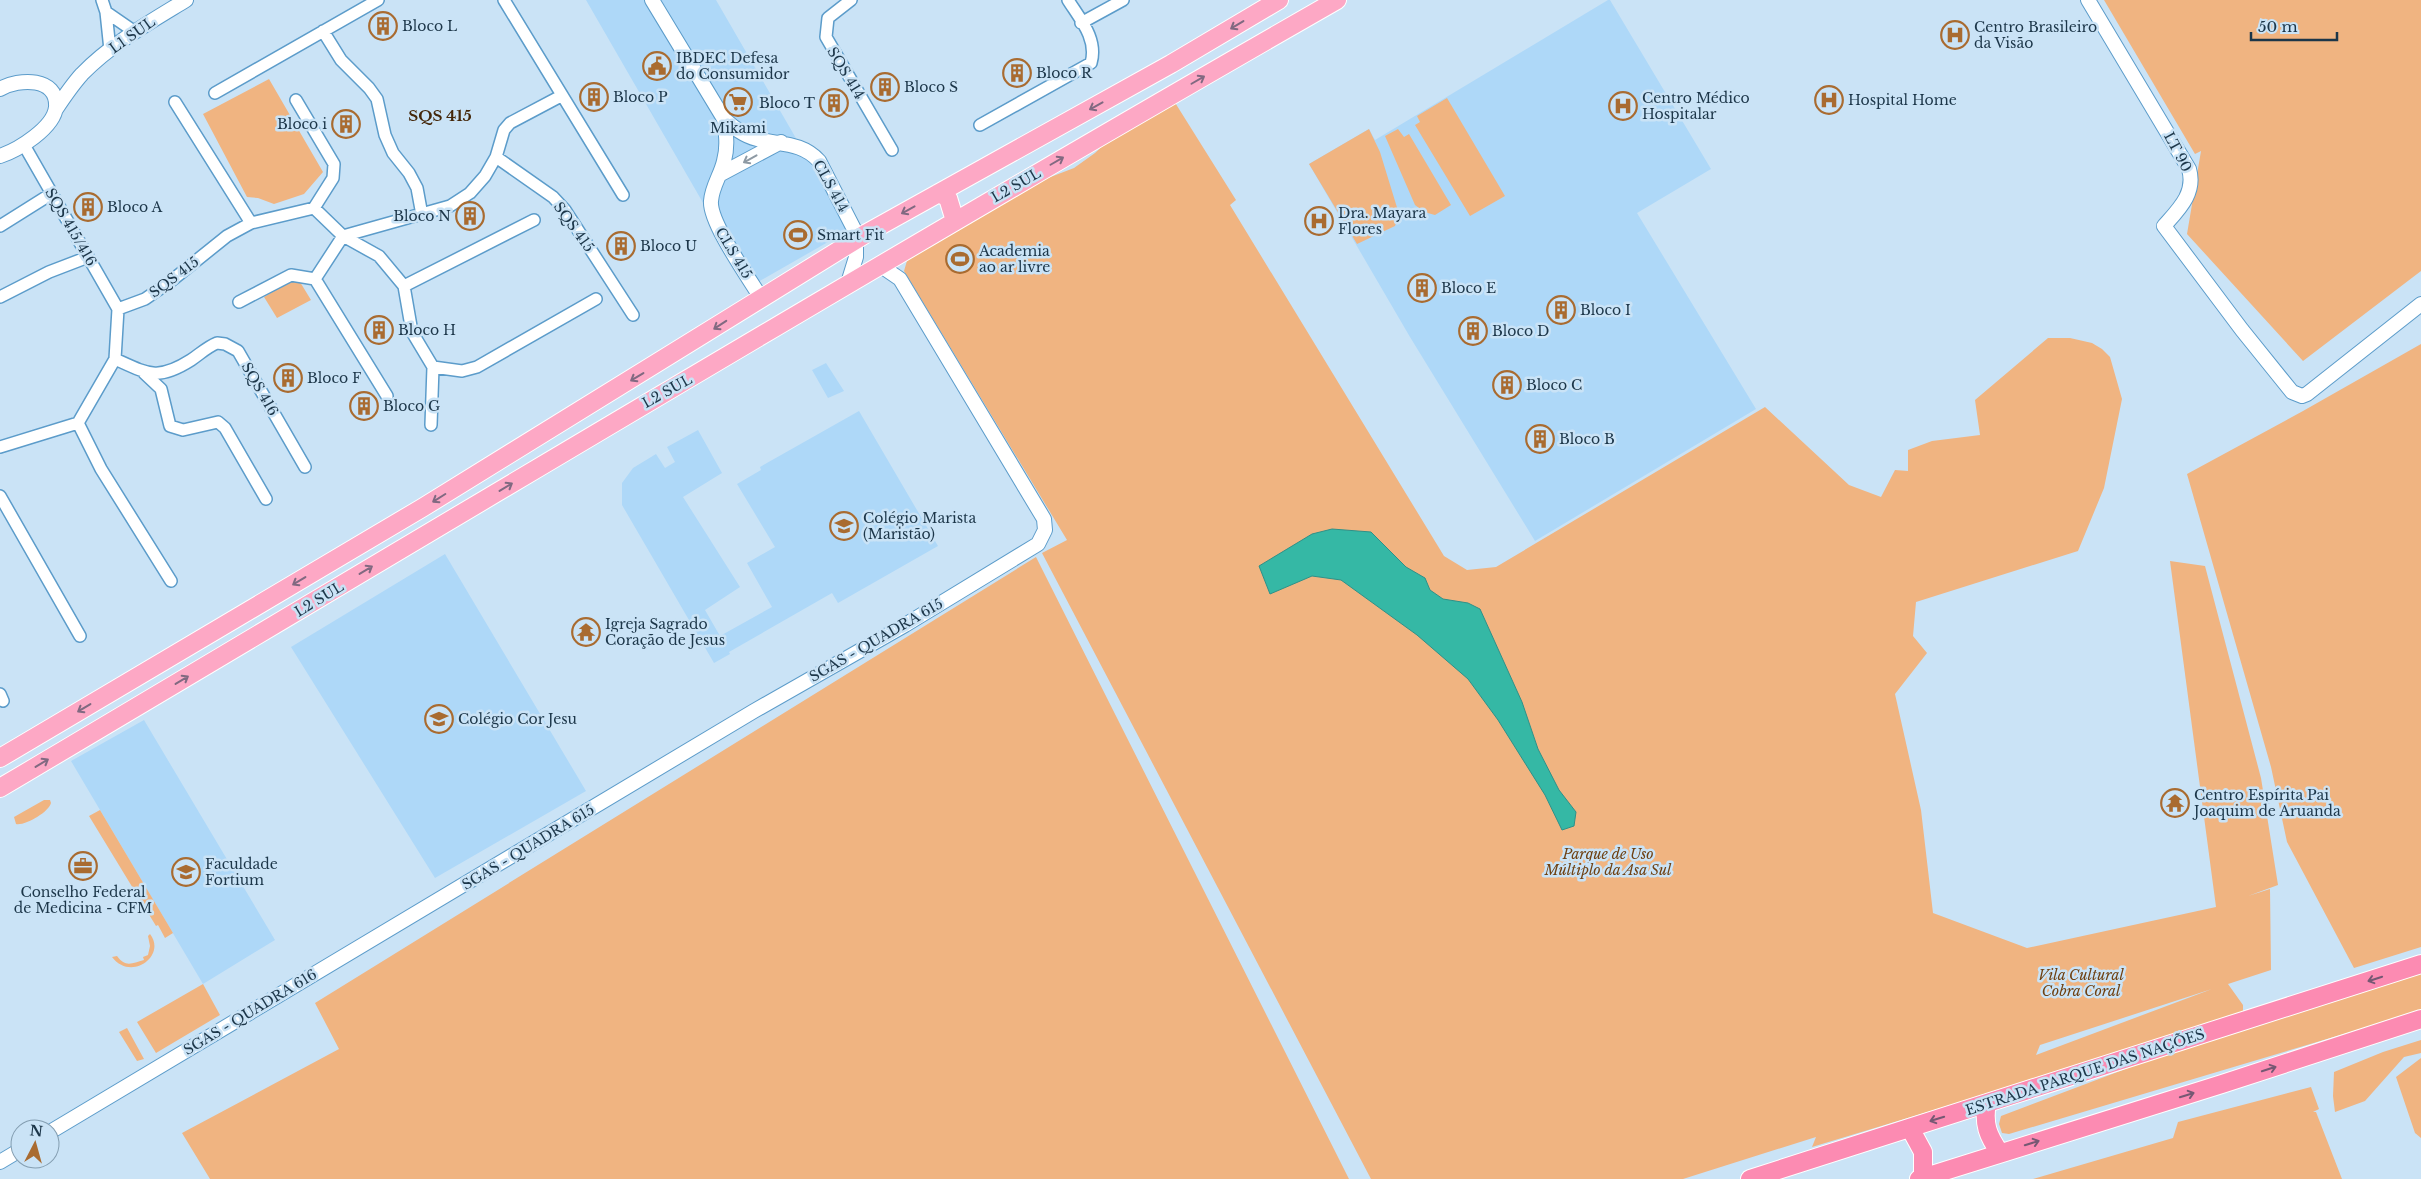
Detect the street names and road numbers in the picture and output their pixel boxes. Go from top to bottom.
street label: L1 SUL [106,13,158,57]
street label: SQS 414 [823,44,869,102]
street label: LT 90 [2160,129,2196,175]
street label: CLS 414 [809,157,853,215]
street label: L2 SUL [988,164,1044,206]
street label: SQS 415/416 [41,185,101,269]
street label: SQS 415 [550,198,598,256]
street label: CLS 415 [712,224,756,282]
street label: SQS 415 [146,252,203,302]
street label: SQS 416 [238,359,282,419]
street label: L2 SUL [639,370,695,412]
street label: L2 SUL [291,577,347,621]
street label: SGAS - QUADRA 615 [806,594,946,686]
street label: SGAS - QUADRA 615 [458,800,598,894]
street label: SGAS - QUADRA 616 [180,965,320,1059]
street label: ESTRADA PARQUE DAS NAÇÕES [1963,1025,2207,1119]

